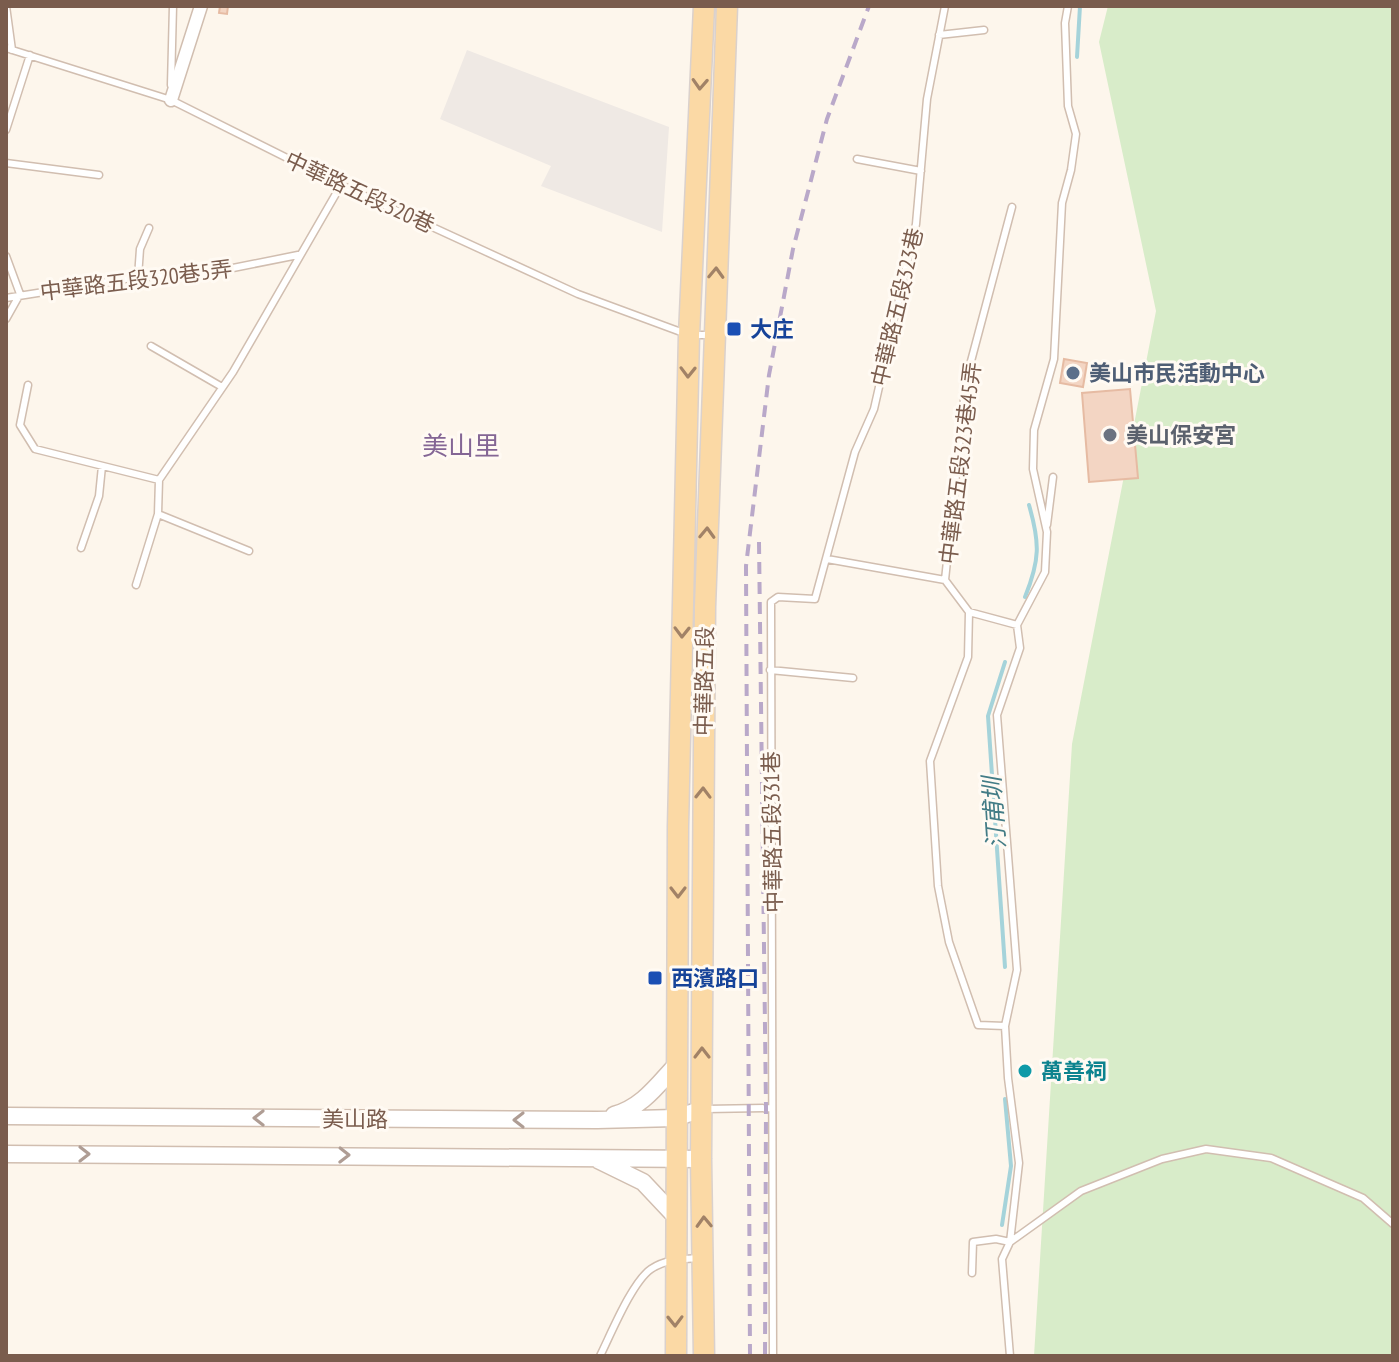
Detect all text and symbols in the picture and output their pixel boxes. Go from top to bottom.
one-way arrow [692,78,709,91]
street label: 中華路五段320巷 [281,145,439,239]
street label: 中華路五段323巷 [865,225,929,389]
street label: 中華路五段320巷5弄 [38,254,234,306]
one-way arrow [708,266,725,279]
place label: 大庄 [750,315,794,343]
marker: 大庄 [725,320,743,338]
place label: 美山市民活動中心 [1089,359,1265,387]
street label: 中華路五段323巷45弄 [934,360,986,566]
marker: 美山市民活動中心 [1064,364,1082,382]
one-way arrow [679,366,697,379]
place label: 美山保安宮 [1126,421,1236,449]
marker: 美山保安宮 [1101,426,1119,444]
district label: 美山里 [422,429,500,462]
one-way arrow [698,526,716,539]
one-way arrow [673,626,691,639]
street label: 中華路五段 [689,626,719,736]
street label: 中華路五段331巷 [757,751,787,913]
water label: 汀甫圳 [976,773,1012,850]
one-way arrow [694,786,712,799]
one-way arrow [669,886,687,899]
place label: 西濱路口 [671,964,759,992]
marker: 西濱路口 [646,969,664,987]
one-way arrow [693,1046,711,1059]
place label: 萬善祠 [1041,1057,1107,1085]
marker: 萬善祠 [1016,1062,1034,1080]
street label: 美山路 [322,1105,388,1133]
one-way arrow [252,1109,265,1127]
one-way arrow [512,1111,525,1129]
one-way arrow [78,1145,91,1163]
one-way arrow [338,1146,351,1164]
one-way arrow [695,1215,712,1228]
one-way arrow [667,1315,684,1328]

